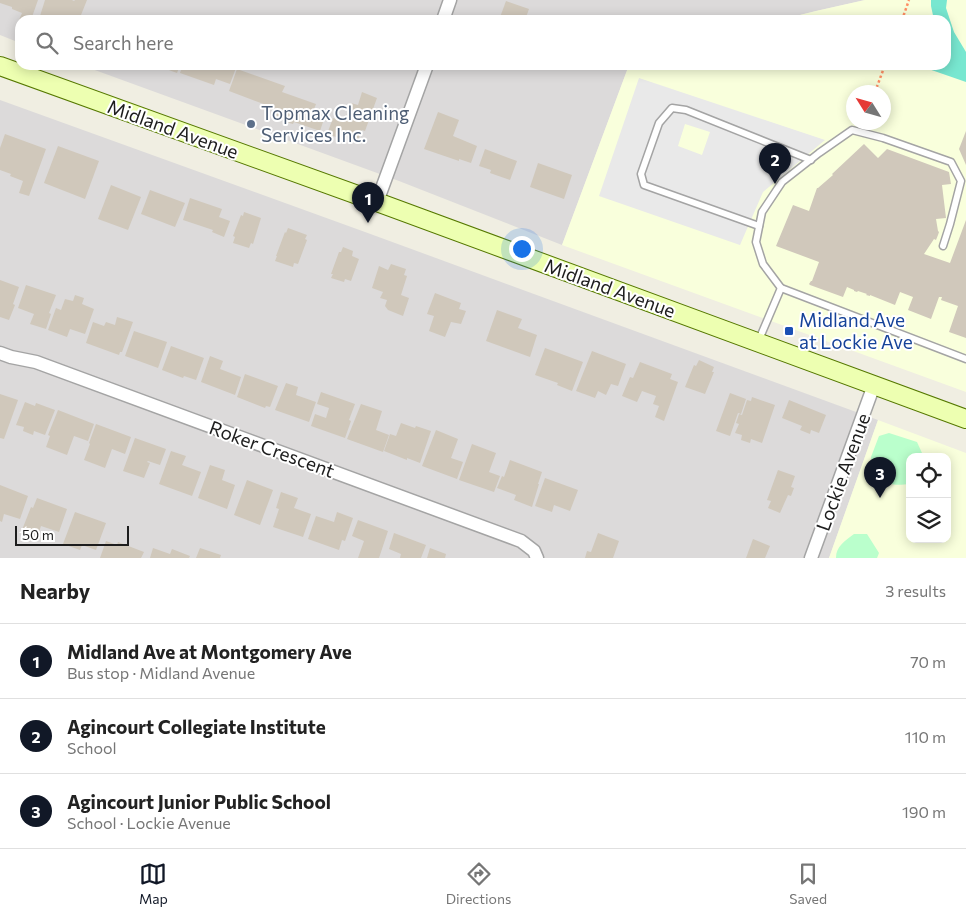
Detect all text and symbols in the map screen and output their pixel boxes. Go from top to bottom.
search box [15,15,951,70]
icon: search [33,29,61,57]
text: Search here [73,31,173,54]
north arrow [846,85,891,130]
street label: Midland Avenue [105,94,242,163]
place label: Topmax Cleaning Services Inc. [261,101,409,146]
marker: Topmax Cleaning Services Inc. [245,118,257,130]
pin: 2 [759,143,791,184]
pin: 1 [352,182,384,223]
your location [509,236,535,262]
street label: Midland Avenue [542,253,679,322]
place label: Midland Ave at Lockie Ave [799,308,913,353]
marker: Midland Ave at Lockie Ave [783,325,795,337]
street label: Lockie Avenue [811,410,875,534]
street label: Roker Crescent [206,415,338,482]
map controls [906,453,951,543]
button: locate [906,453,951,498]
pin: 3 [864,457,896,498]
button: layers [906,498,951,543]
scale bar [15,523,129,546]
text: 50 m [22,526,54,543]
text: Nearby [20,578,90,603]
text: 3 results [885,581,946,600]
text: Midland Ave at Montgomery Ave [67,640,352,663]
text: 1 [32,652,40,671]
text: 70 m [910,652,946,671]
text: Bus stop · Midland Avenue [67,663,255,682]
text: Agincourt Collegiate Institute [67,715,326,738]
text: 2 [31,727,41,746]
text: 110 m [905,727,946,746]
text: School [67,738,117,757]
text: Agincourt Junior Public School [67,790,331,813]
text: 3 [31,802,41,821]
text: 190 m [902,802,946,821]
text: School · Lockie Avenue [67,813,231,832]
tab: Map [139,860,168,907]
tab: Directions [446,860,511,907]
tab: Saved [789,860,827,907]

